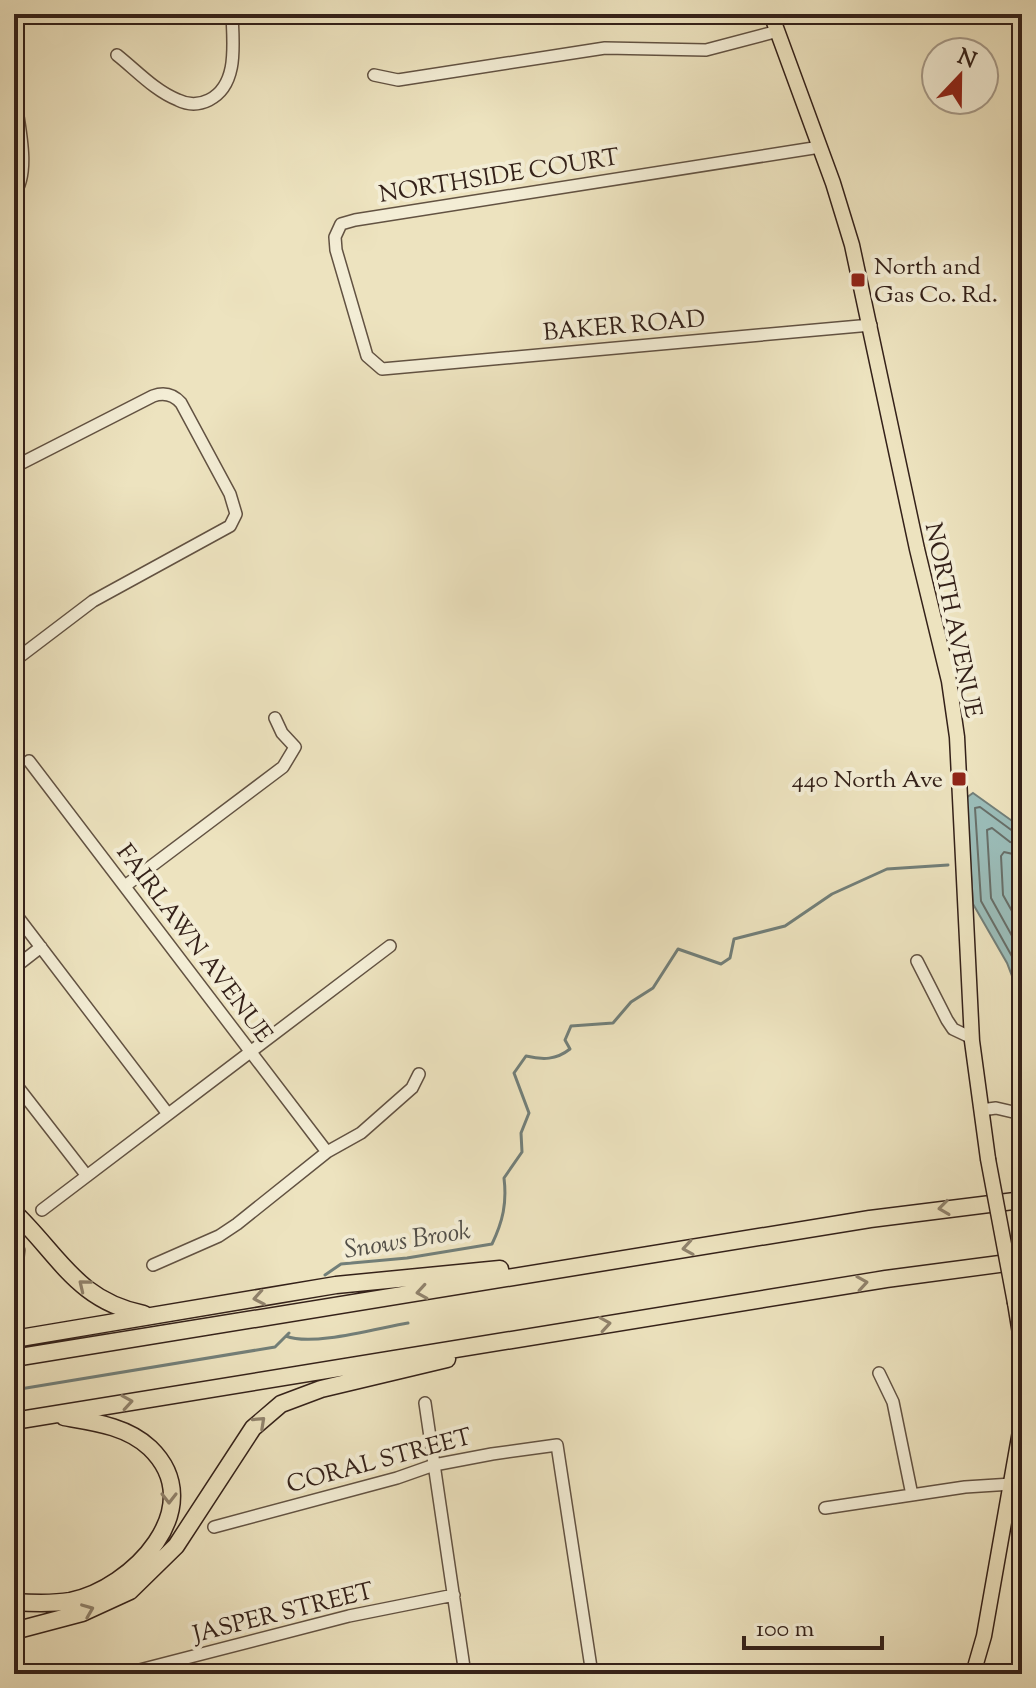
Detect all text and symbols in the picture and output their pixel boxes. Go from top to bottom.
north arrow [920,36,1000,116]
text: N [952,42,981,79]
street label: NORTHSIDE COURT [377,141,622,213]
place label: North and Gas Co. Rd. [874,251,998,313]
marker: North and Gas Co. Rd. [849,271,867,289]
street label: BAKER ROAD [542,303,707,351]
street label: NORTH AVENUE [915,520,989,722]
place label: 440 North Ave [792,764,943,798]
marker: 440 North Ave [950,770,968,788]
street label: FAIRLAWN AVENUE [107,838,280,1051]
one-way arrow [938,1200,951,1217]
water label: Snows Brook [342,1213,473,1270]
one-way arrow [681,1239,694,1256]
one-way arrow [855,1275,868,1292]
one-way arrow [79,1280,93,1295]
one-way arrow [415,1282,429,1299]
one-way arrow [252,1289,266,1306]
one-way arrow [598,1316,612,1333]
one-way arrow [120,1394,134,1411]
one-way arrow [251,1417,265,1432]
street label: CORAL STREET [283,1421,476,1503]
one-way arrow [160,1492,178,1505]
street label: JASPER STREET [188,1575,377,1653]
scale bar [744,1600,882,1650]
one-way arrow [80,1603,95,1619]
text: 100 m [756,1613,814,1647]

